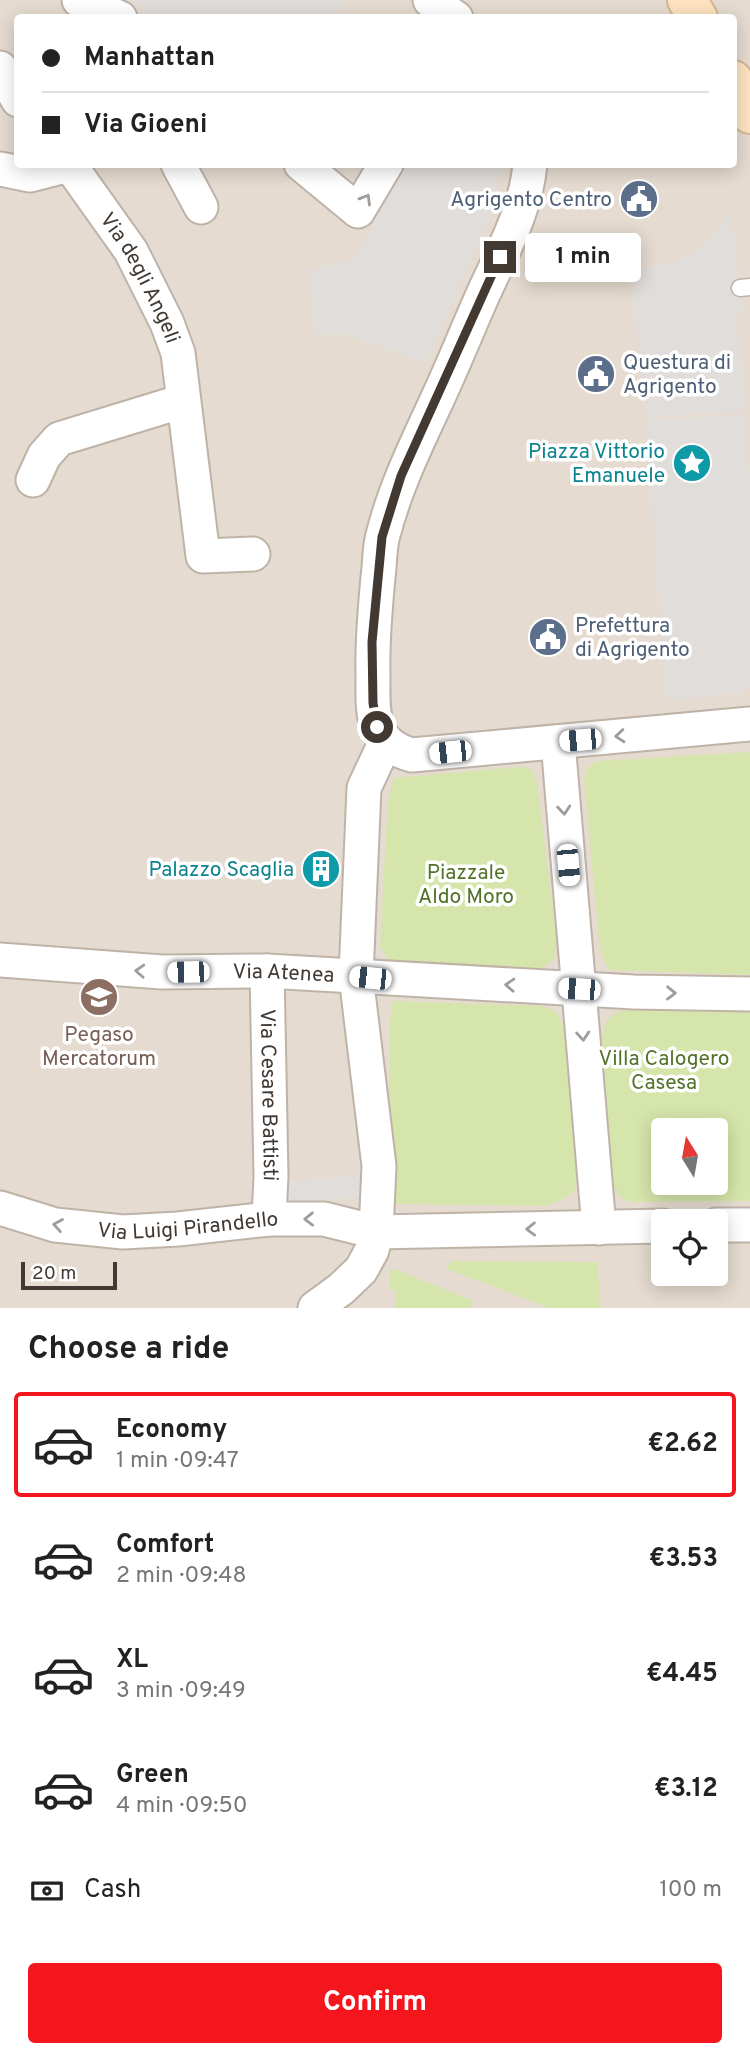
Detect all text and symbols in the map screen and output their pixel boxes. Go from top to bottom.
text: Manhattan [84,42,215,75]
text: Via Gioeni [84,109,207,142]
public building icon: Agrigento Centro [618,178,660,220]
place label: Agrigento Centro [450,187,612,214]
one-way arrow [358,193,371,206]
street label: Via degli Angeli [93,208,185,347]
callout: 1 min [524,232,640,282]
route end [484,241,516,273]
text: 1 min [555,243,611,272]
place label: Questura di Agrigento [623,350,731,401]
public building icon: Questura di Agrigento [575,353,617,395]
place label: Piazza Vittorio Emanuele [528,439,665,490]
place icon: Piazza Vittorio Emanuele [671,442,713,484]
place label: Prefettura di Agrigento [575,613,690,664]
public building icon: Prefettura di Agrigento [527,616,569,658]
route start [361,711,393,743]
car [559,728,602,752]
one-way arrow [614,728,625,743]
car [429,739,472,765]
one-way arrow [556,804,571,815]
car [556,843,581,887]
building icon: Palazzo Scaglia [300,848,342,890]
place label: Palazzo Scaglia [148,857,294,884]
park label: Piazzale Aldo Moro [418,860,514,911]
street label: Via Atenea [233,959,335,990]
car [167,961,210,983]
one-way arrow [135,964,146,979]
car [349,965,392,991]
school or university icon: Pegaso Mercatorum [78,976,120,1018]
car [558,977,601,1001]
one-way arrow [505,978,516,993]
one-way arrow [667,985,677,1001]
street label: Via Cesare Battisti [253,1009,283,1182]
place label: Pegaso Mercatorum [42,1022,156,1073]
one-way arrow [575,1031,590,1042]
park label: Villa Calogero Casesa [599,1046,729,1097]
north arrow [651,1118,728,1195]
map controls [651,1118,728,1286]
street label: Via Luigi Pirandello [96,1207,278,1247]
button: locate [651,1209,728,1286]
one-way arrow [304,1211,314,1227]
one-way arrow [52,1218,64,1233]
one-way arrow [525,1221,536,1237]
scale bar [21,1259,117,1291]
text: 20 m [32,1262,76,1286]
text: Choose a ride [28,1330,229,1370]
icon: car [32,1413,95,1476]
text: Economy [116,1414,227,1447]
text: €2.62 [647,1428,718,1461]
text: 1 min · 09:47 [116,1447,239,1476]
icon: car [32,1528,95,1591]
text: Comfort [116,1529,214,1562]
text: €3.53 [649,1543,718,1576]
text: 2 min · 09:48 [116,1562,247,1591]
icon: car [32,1643,95,1706]
text: XL [116,1644,148,1677]
text: €4.45 [646,1658,718,1691]
text: 3 min · 09:49 [116,1677,246,1706]
icon: car [32,1758,95,1821]
text: Green [116,1759,189,1792]
text: €3.12 [654,1773,718,1806]
text: 4 min · 09:50 [116,1792,247,1821]
icon: cash [28,1872,66,1910]
text: Cash [84,1874,141,1907]
text: 100 m [659,1876,722,1905]
button: Confirm [28,1963,722,2043]

